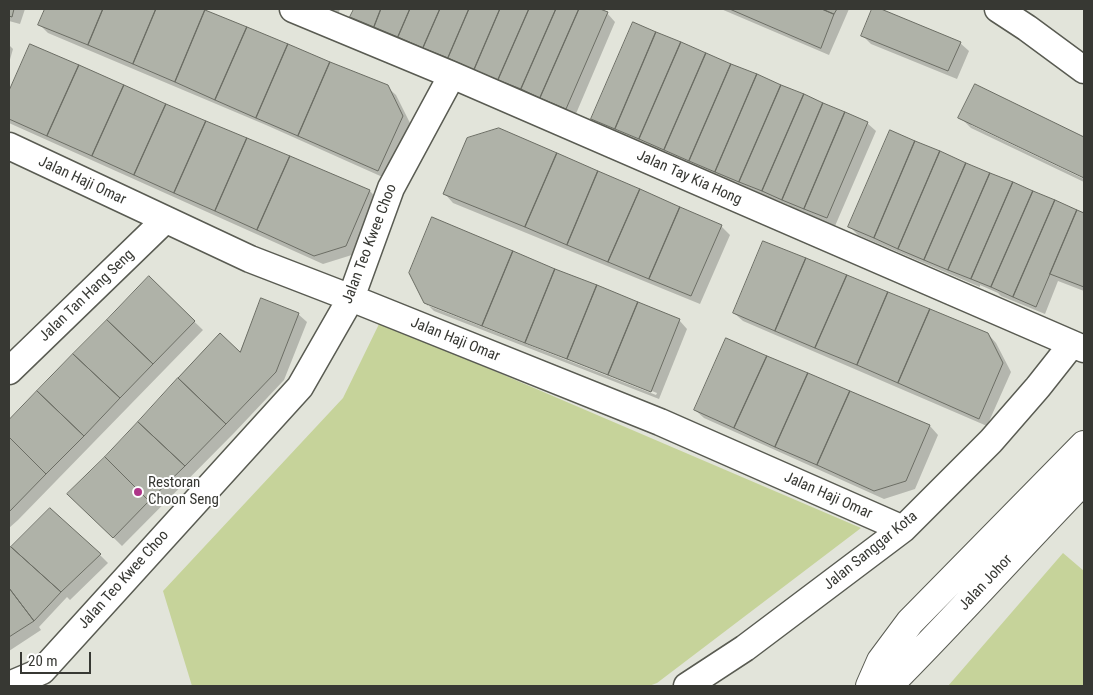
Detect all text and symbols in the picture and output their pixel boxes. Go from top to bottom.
street label: Jalan Tay Kia Hong [634,147,744,209]
street label: Jalan Haji Omar [35,153,129,209]
street label: Jalan Teo Kwee Choo [339,182,401,306]
street label: Jalan Tan Hang Seng [36,246,138,346]
street label: Jalan Haji Omar [408,314,502,366]
street label: Jalan Haji Omar [781,469,875,523]
place label: Restoran Choon Seng [148,474,219,509]
marker: Restoran Choon Seng [132,486,144,498]
street label: Jalan Sanggar Kota [821,508,921,594]
street label: Jalan Teo Kwee Choo [75,527,173,633]
street label: Jalan Johor [956,551,1016,615]
scale bar [22,642,94,674]
text: 20 m [28,652,58,670]

